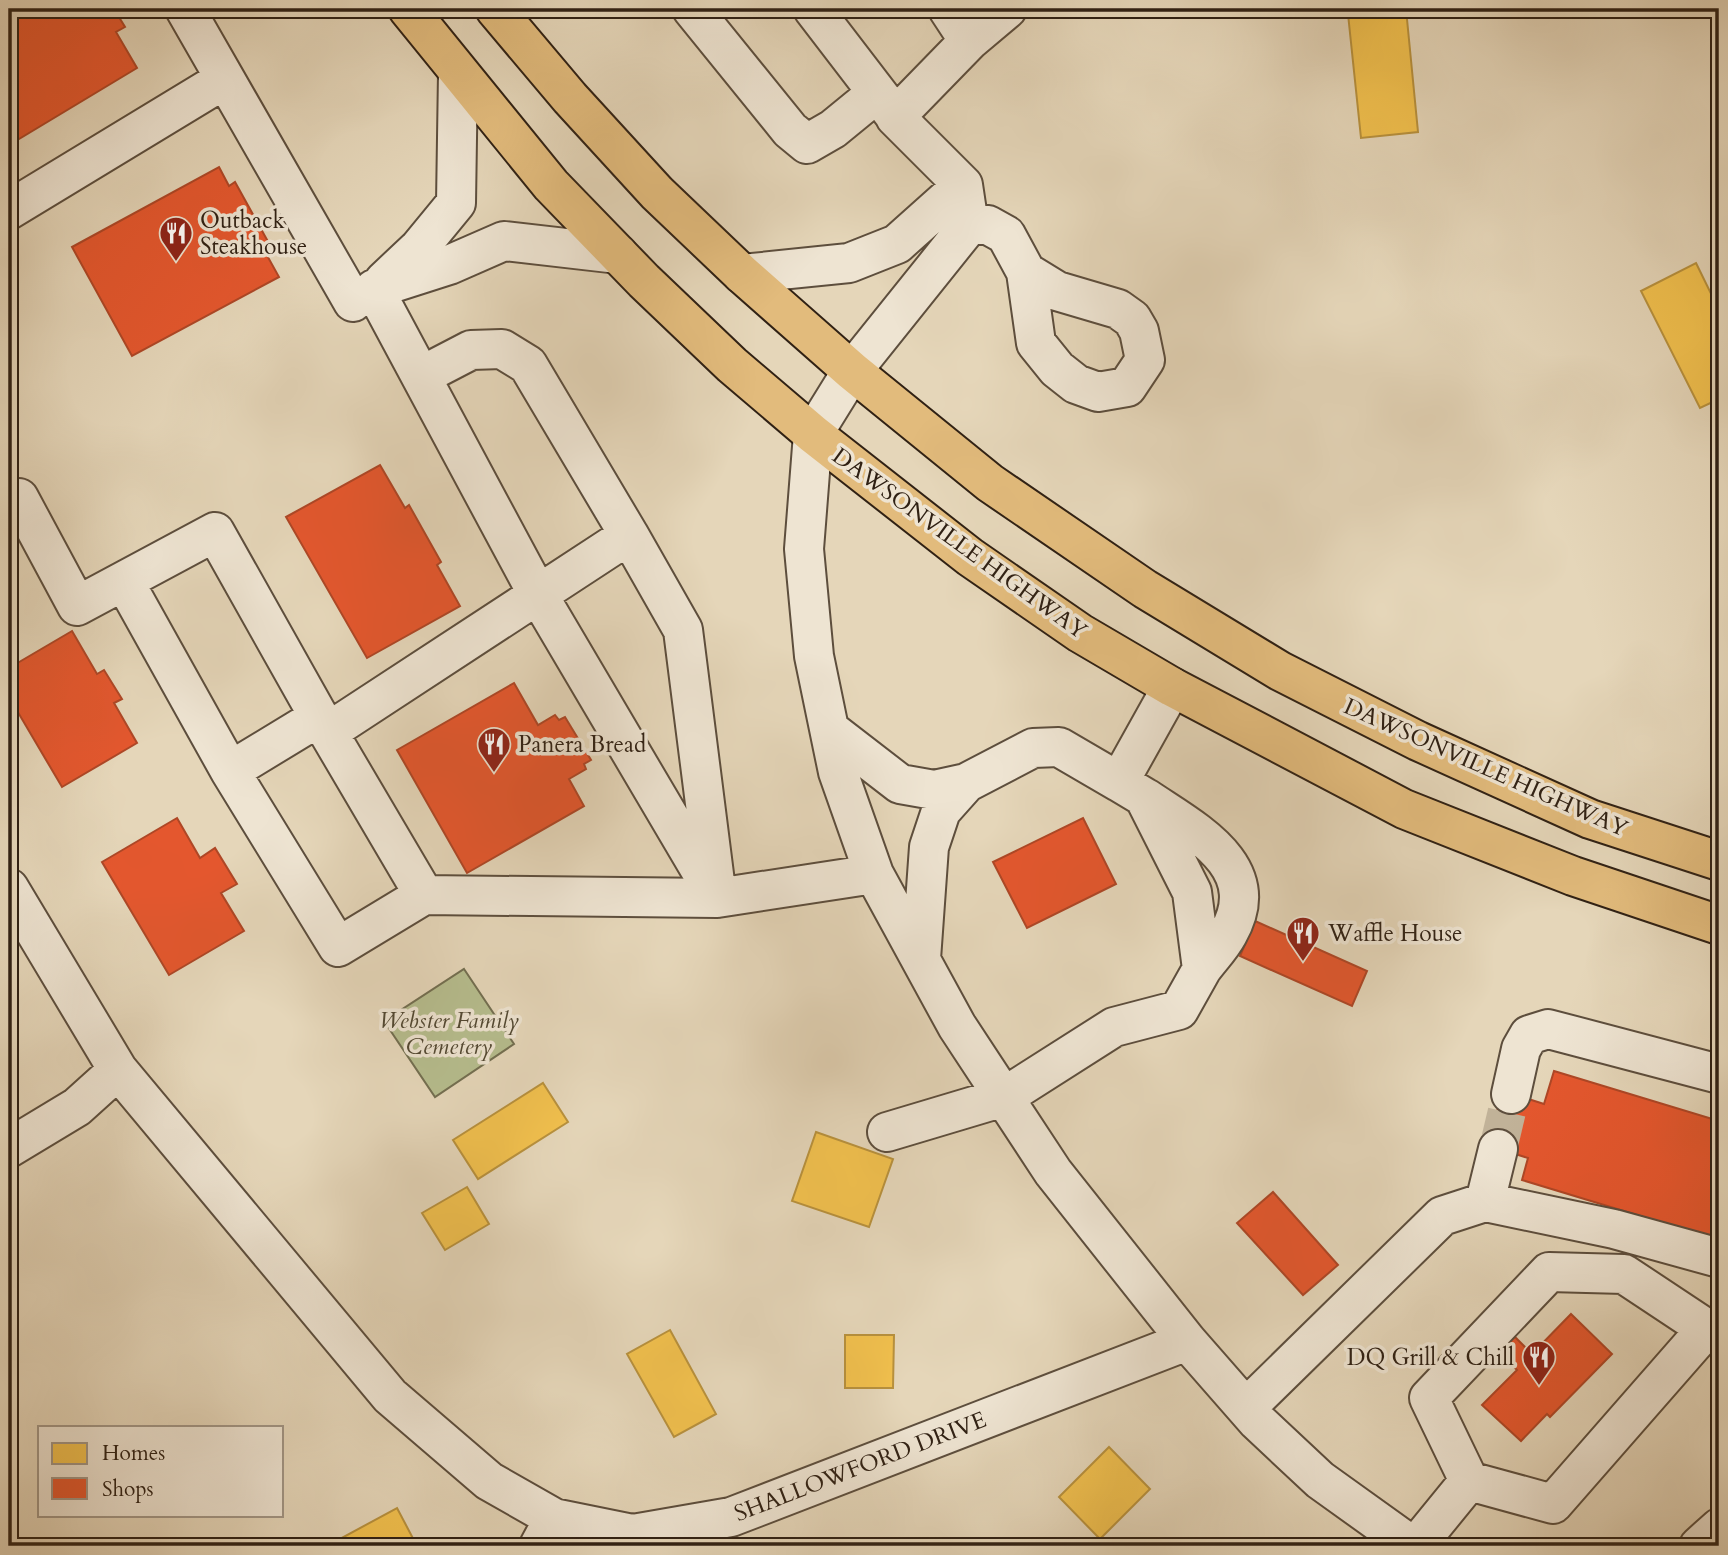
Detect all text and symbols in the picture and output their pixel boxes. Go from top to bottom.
place label: Outback Steakhouse [200,205,307,262]
restaurant icon: Outback Steakhouse [157,214,195,263]
street label: DAWSONVILLE HIGHWAY [826,440,1094,647]
street label: DAWSONVILLE HIGHWAY [1339,691,1633,845]
restaurant icon: Panera Bread [475,725,513,774]
place label: Panera Bread [518,729,647,760]
restaurant icon: Waffle House [1284,914,1322,963]
place label: Waffle House [1327,918,1463,949]
park label: Webster Family Cemetery [379,1005,519,1062]
restaurant icon: DQ Grill & Chill [1520,1338,1558,1387]
place label: DQ Grill & Chill [1347,1342,1514,1373]
street label: SHALLOWFORD DRIVE [730,1404,991,1529]
legend [38,1426,284,1516]
text: Homes [102,1439,165,1468]
text: Shops [102,1475,154,1504]

